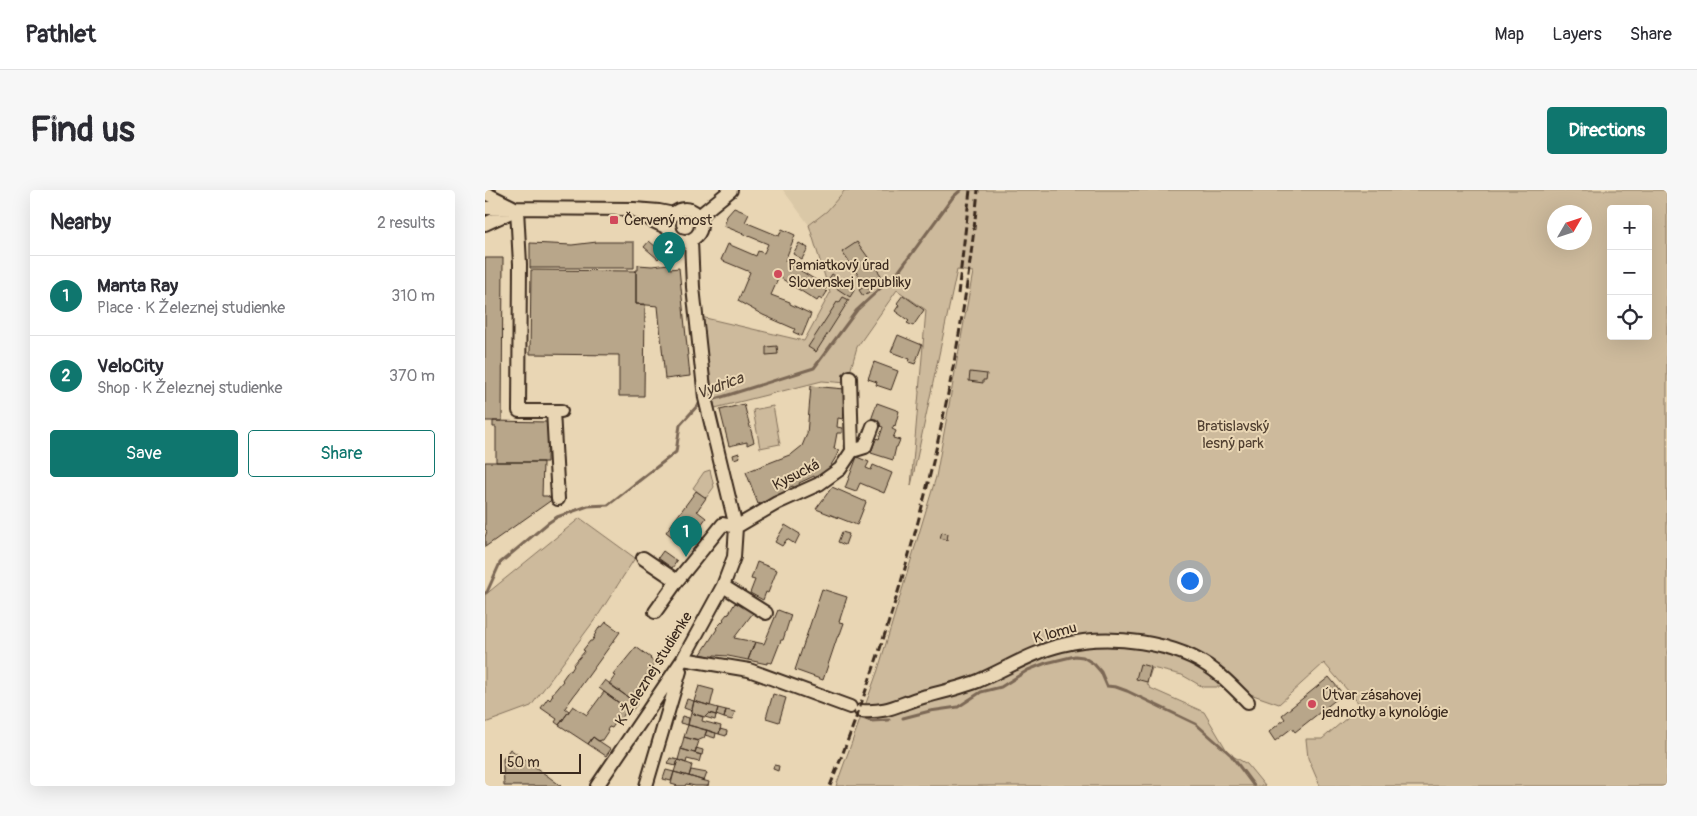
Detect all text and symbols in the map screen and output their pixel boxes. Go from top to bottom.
text: Pathlet [25,20,96,49]
text: Map [1495,23,1524,46]
text: Layers [1552,23,1602,46]
text: Share [1630,23,1672,46]
button: Directions [1547,107,1667,154]
text: Find us [30,108,135,152]
north arrow [1547,205,1592,250]
map controls [1607,205,1652,340]
button: + [1607,205,1652,250]
text: Nearby [50,209,111,236]
place label: Červený most [624,211,713,230]
text: 2 results [377,213,435,233]
marker: Červený most [608,214,620,226]
pin: 2 [653,232,685,273]
button: − [1607,250,1652,295]
place label: Pamiatkový úrad Slovenskej republiky [788,256,911,292]
marker: Pamiatkový úrad Slovenskej republiky [772,268,784,280]
text: Manta Ray [97,274,178,298]
text: 1 [63,286,69,306]
text: 310 m [391,286,435,306]
button: locate [1607,295,1652,340]
text: Place · K Železnej studienke [97,298,285,318]
text: VeloCity [97,354,163,378]
text: 2 [62,366,70,386]
text: 370 m [389,366,435,386]
water label: Vydrica [694,367,748,404]
text: Shop · K Železnej studienke [97,378,282,398]
park label: Bratislavský lesný park [1197,417,1270,453]
button: Save [50,430,238,477]
button: Share [248,430,435,477]
street label: Kysucká [769,455,823,495]
pin: 1 [670,516,702,557]
your location [1177,568,1203,594]
street label: K Železnej studienke [611,608,697,730]
street label: K lomu [1031,618,1079,648]
place label: Útvar zásahovej jednotky a kynológie [1321,686,1449,722]
marker: Útvar zásahovej jednotky a kynológie [1306,698,1318,710]
scale bar [500,751,581,774]
text: 50 m [507,754,540,771]

